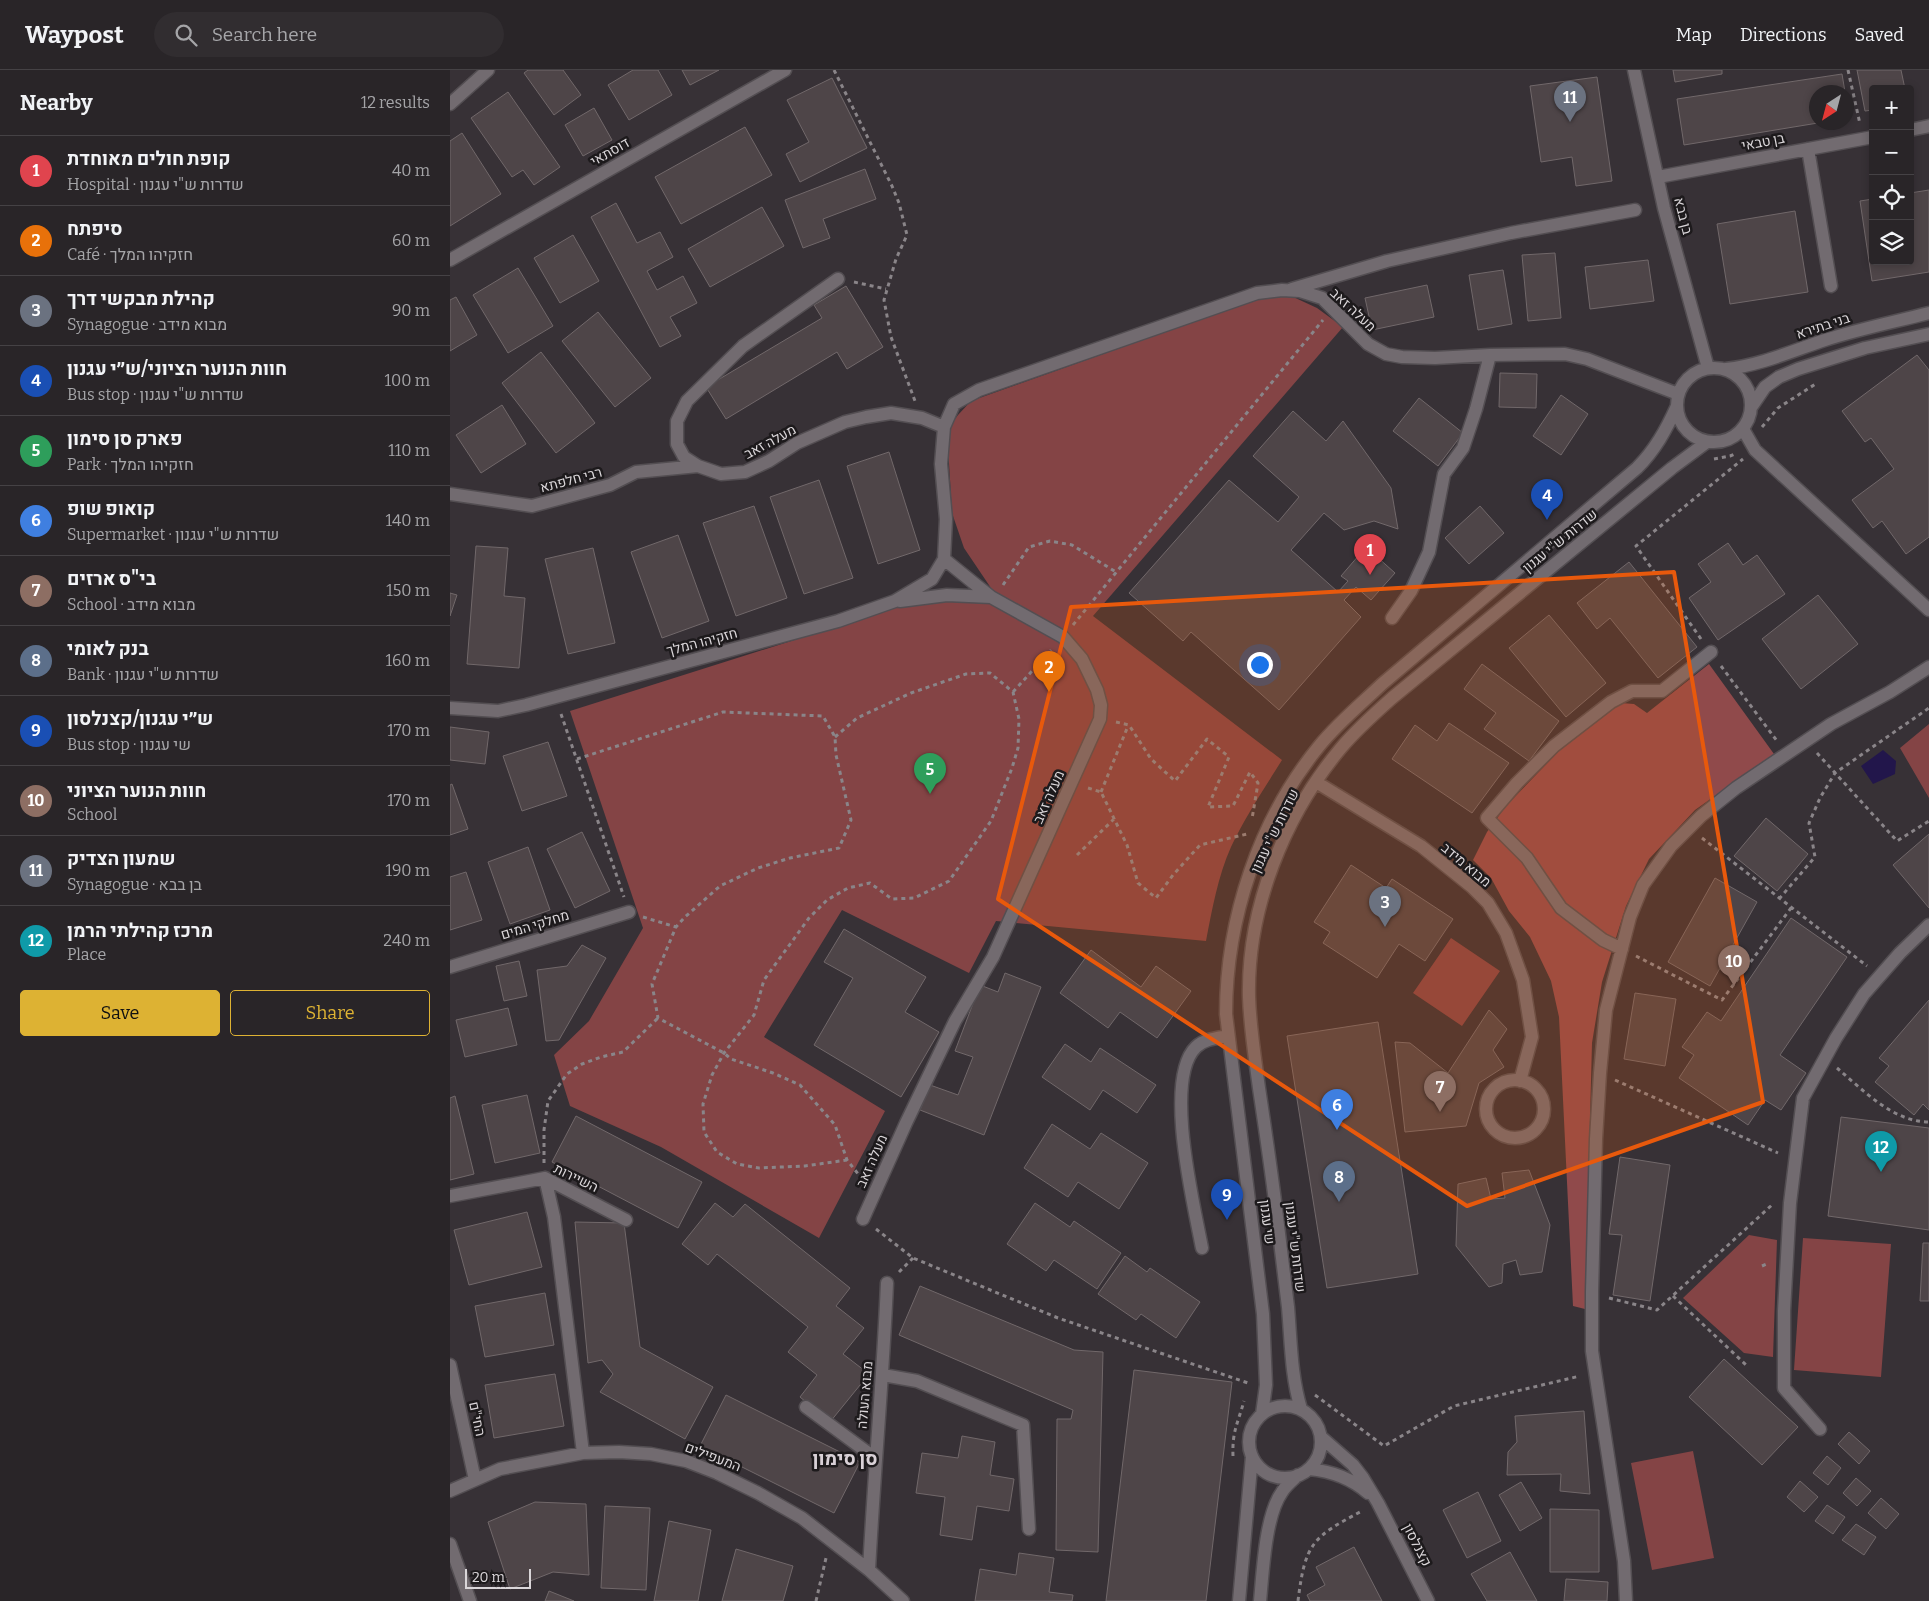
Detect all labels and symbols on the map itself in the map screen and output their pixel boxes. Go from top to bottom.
pin: 11 [1554,81,1586,122]
north arrow [1809,85,1854,130]
street label: בן טבאי [1740,129,1787,154]
street label: דוסתאי [587,134,633,170]
street label: בן בבא [1670,196,1696,237]
street label: מעלה זאב [1327,285,1379,335]
street label: בני בתירא [1794,309,1853,343]
street label: מעלה זאב [741,421,799,463]
street label: רבי חלפתא [538,464,604,496]
pin: 4 [1531,479,1563,520]
street label: שדרות ש"י עגנון [1519,506,1601,576]
pin: 1 [1354,534,1386,575]
street label: חזקיהו המלך [665,624,739,660]
pin: 2 [1033,651,1065,692]
your location [1247,652,1273,678]
pin: 5 [914,753,946,794]
street label: מעלה זאב [1030,768,1068,826]
street label: שדרות ש"י עגנון [1247,786,1303,876]
street label: מבוא מידב [1438,839,1494,891]
pin: 3 [1369,886,1401,927]
street label: מחלקי המים [499,907,571,943]
pin: 10 [1718,945,1750,986]
pin: 7 [1424,1071,1456,1112]
pin: 6 [1321,1089,1353,1130]
pin: 12 [1865,1131,1897,1172]
street label: מעלה זאב [853,1132,891,1190]
street label: השיירות [551,1160,601,1196]
pin: 8 [1323,1161,1355,1202]
pin: 9 [1211,1179,1243,1220]
street label: שי עגנון [1256,1199,1278,1245]
street label: שדרות ש"י עגנון [1281,1201,1309,1293]
street label: מבוא העולה [854,1360,876,1430]
street label: החי"ם [465,1400,489,1438]
street label: המעפילים [683,1439,743,1475]
district label: סן סימון [812,1447,878,1470]
street label: קצנלסון [1399,1521,1435,1569]
scale bar [465,1566,531,1589]

